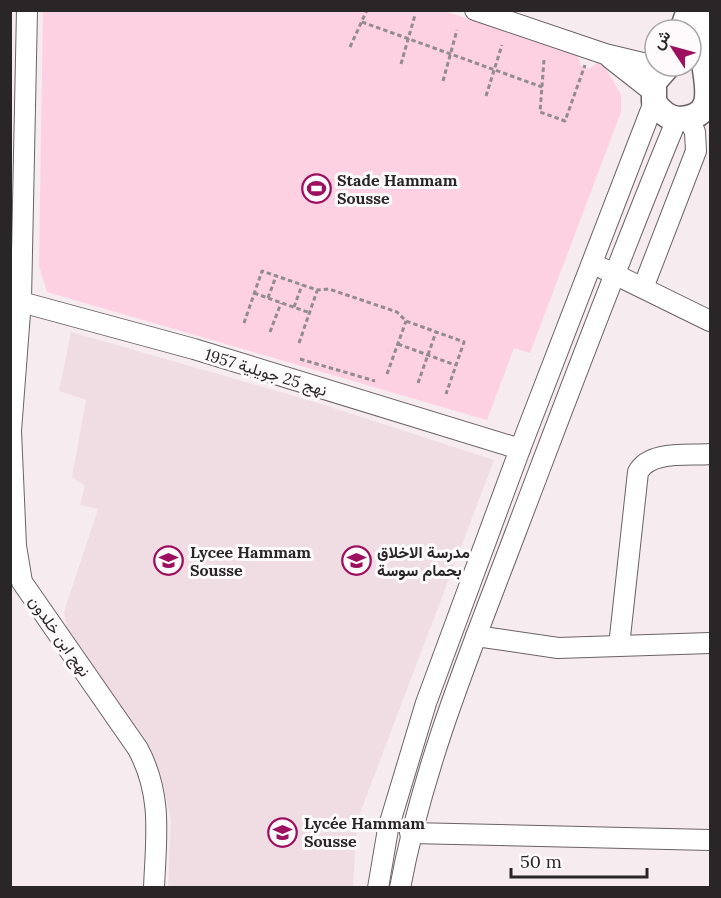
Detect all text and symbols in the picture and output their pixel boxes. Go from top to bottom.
north arrow [643,18,703,78]
text: ش [647,26,675,53]
place label: Stade Hammam Sousse [337,170,458,208]
sports icon: Stade Hammam Sousse [300,173,332,205]
street label: نهج 25 جويلية 1957 [202,344,329,402]
place label: Lycee Hammam Sousse [190,542,311,580]
place label: مدرسة الاخلاق بحمام سوسة [377,542,470,581]
school or university icon: Lycee Hammam Sousse [153,545,185,577]
school or university icon: مدرسة الاخلاق بحمام سوسة [340,545,372,577]
street label: نهج ابن خلدون [23,592,95,681]
place label: Lycée Hammam Sousse [304,813,425,851]
school or university icon: Lycée Hammam Sousse [267,816,299,848]
scale bar [511,841,648,879]
text: 50 m [520,850,562,873]

